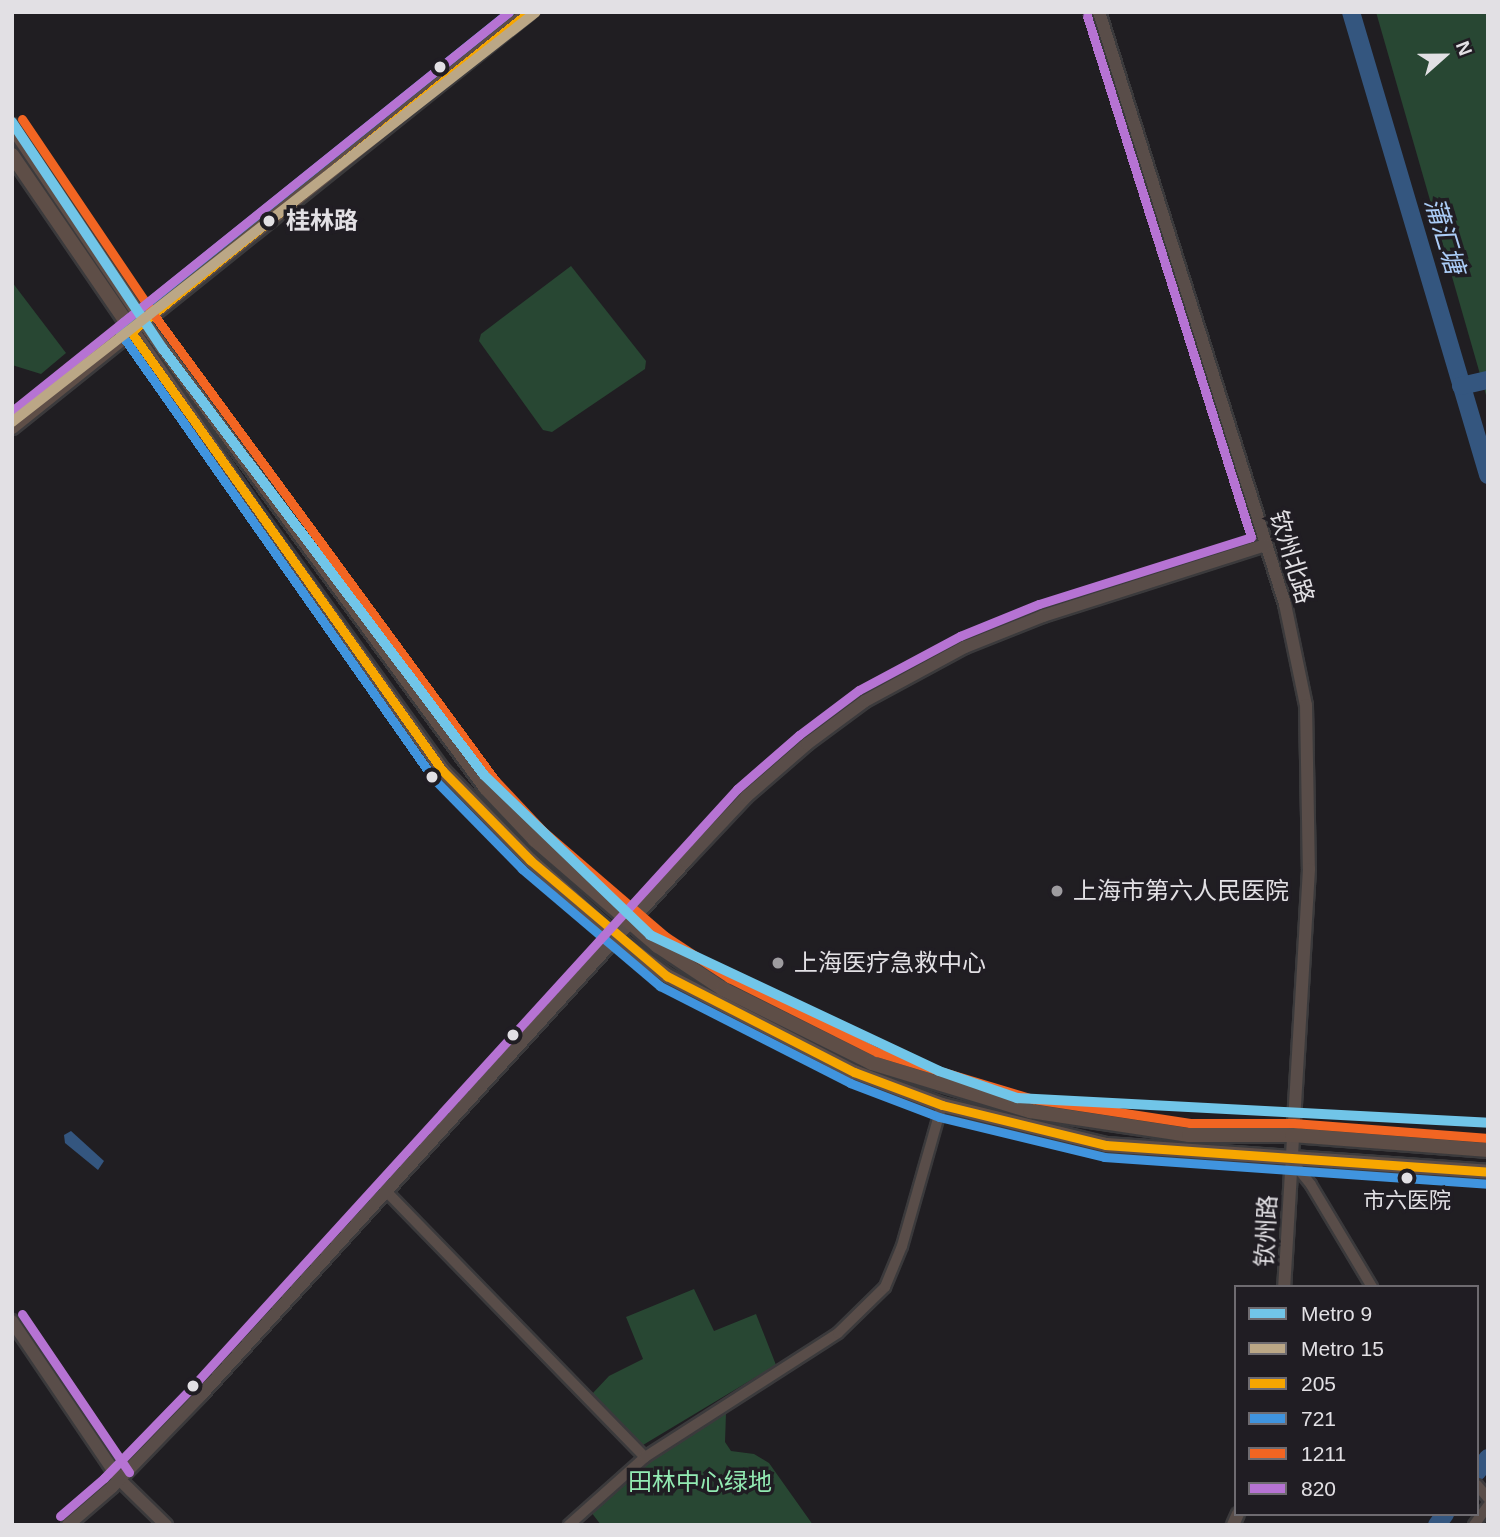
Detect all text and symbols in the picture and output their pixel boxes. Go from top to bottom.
north arrow [1409,21,1479,91]
text: N [1452,38,1476,58]
unlabelled marker [433,60,447,74]
water label: 蒲汇塘 [1418,194,1470,278]
place label: 桂林路 [286,207,358,235]
marker: 桂林路 [258,210,280,232]
street label: 钦州北路 [1264,507,1320,607]
unlabelled marker [425,770,439,784]
place label: 上海市第六人民医院 [1073,877,1289,905]
marker: 上海市第六人民医院 [1047,881,1067,901]
place label: 上海医疗急救中心 [794,949,986,977]
marker: 上海医疗急救中心 [768,953,788,973]
unlabelled marker [506,1028,520,1042]
marker: 市六医院 [1400,1171,1414,1185]
place label: 市六医院 [1363,1188,1451,1214]
street label: 钦州路 [1250,1194,1282,1268]
legend [1234,1285,1479,1516]
text: Metro 9 [1301,1302,1372,1325]
text: Metro 15 [1301,1337,1384,1360]
text: 205 [1301,1372,1336,1395]
unlabelled marker [186,1379,200,1393]
text: 721 [1301,1407,1336,1430]
text: 1211 [1301,1442,1346,1465]
park label: 田林中心绿地 [628,1468,772,1496]
text: 820 [1301,1477,1336,1500]

